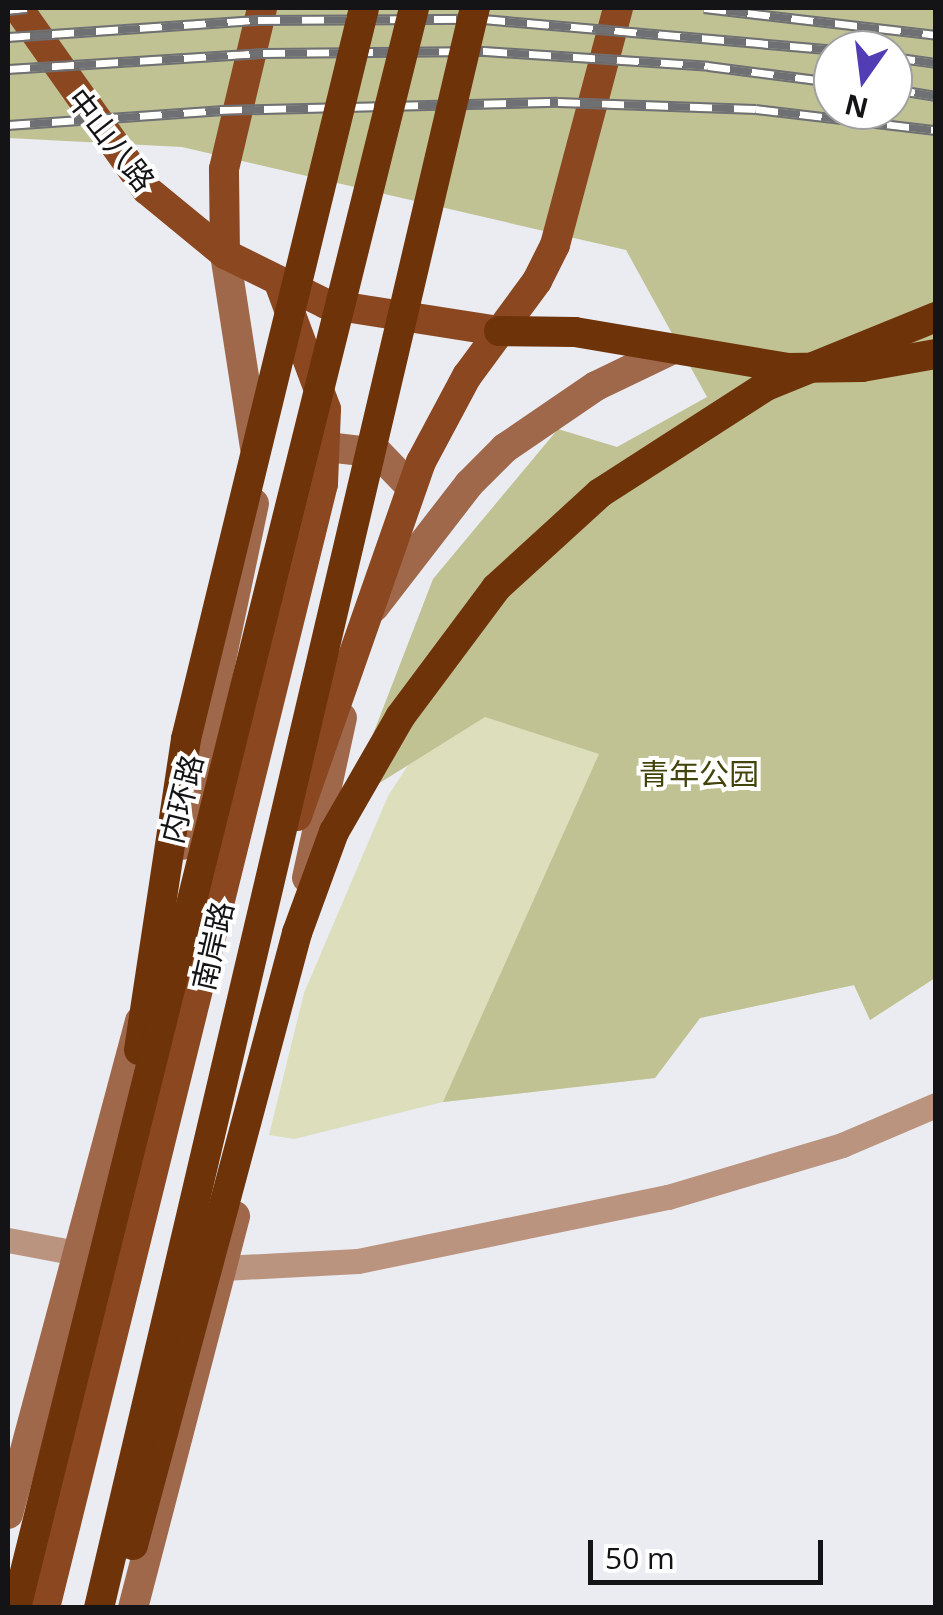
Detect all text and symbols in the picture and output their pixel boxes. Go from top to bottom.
north arrow [813,30,913,130]
street label: 中山八路 [60,82,162,198]
text: N [841,86,872,128]
street label: 内环路 [154,751,210,847]
park label: 青年公园 [639,756,759,792]
street label: 南岸路 [185,898,241,994]
scale bar [593,1520,828,1582]
text: 50 m [605,1537,675,1578]

